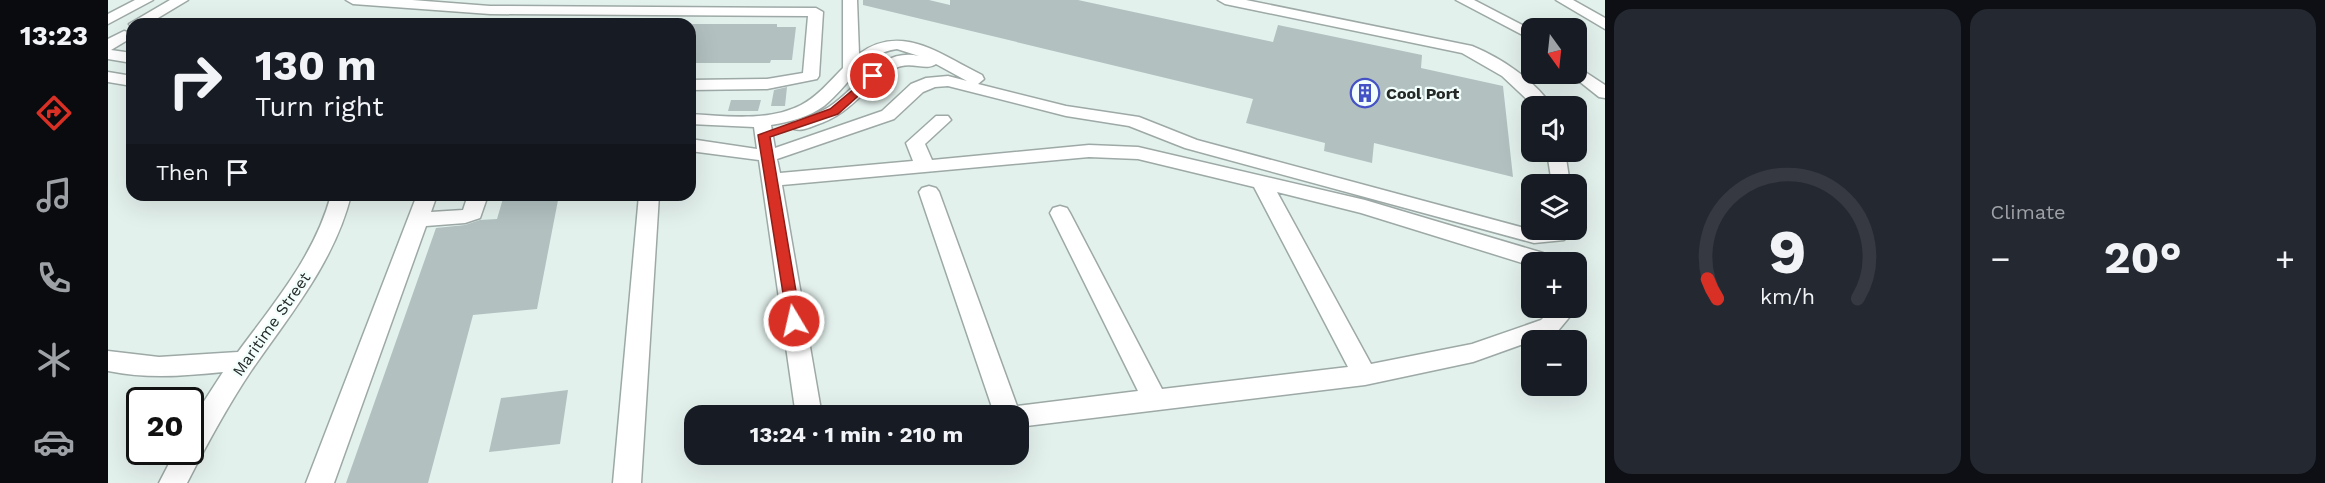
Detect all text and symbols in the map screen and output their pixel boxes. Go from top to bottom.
north arrow [1521,18,1587,84]
map controls [1521,18,1587,396]
text: 13:23 [20,20,88,52]
text: 130 m [255,41,377,90]
icon: right [156,42,234,120]
pin [847,50,898,101]
icon: arrive [856,59,889,92]
building icon: Cool Port [1349,77,1381,109]
place label: Cool Port [1386,84,1459,103]
text: Turn right [255,91,384,123]
icon: directions [33,92,75,134]
button: sound [1521,96,1587,162]
icon: arrive [221,156,254,189]
text: Then [156,160,209,185]
icon: music [33,174,75,216]
button: layers [1521,174,1587,240]
text: Climate [1991,200,2066,224]
text: 9 [1768,215,1806,288]
text: 20° [2104,231,2182,284]
text: − [1991,239,2010,278]
text: + [2275,239,2295,278]
button: + [1521,252,1587,318]
icon: phone [33,257,75,299]
street label: Maritime Street [229,268,314,380]
text: km/h [1760,284,1815,309]
position arrow [762,289,826,353]
button: − [1521,330,1587,396]
icon: climate [33,339,75,381]
speed limit sign: 20 [126,387,204,465]
icon: car [33,421,75,463]
text: 13:24 · 1 min · 210 m [750,422,963,447]

